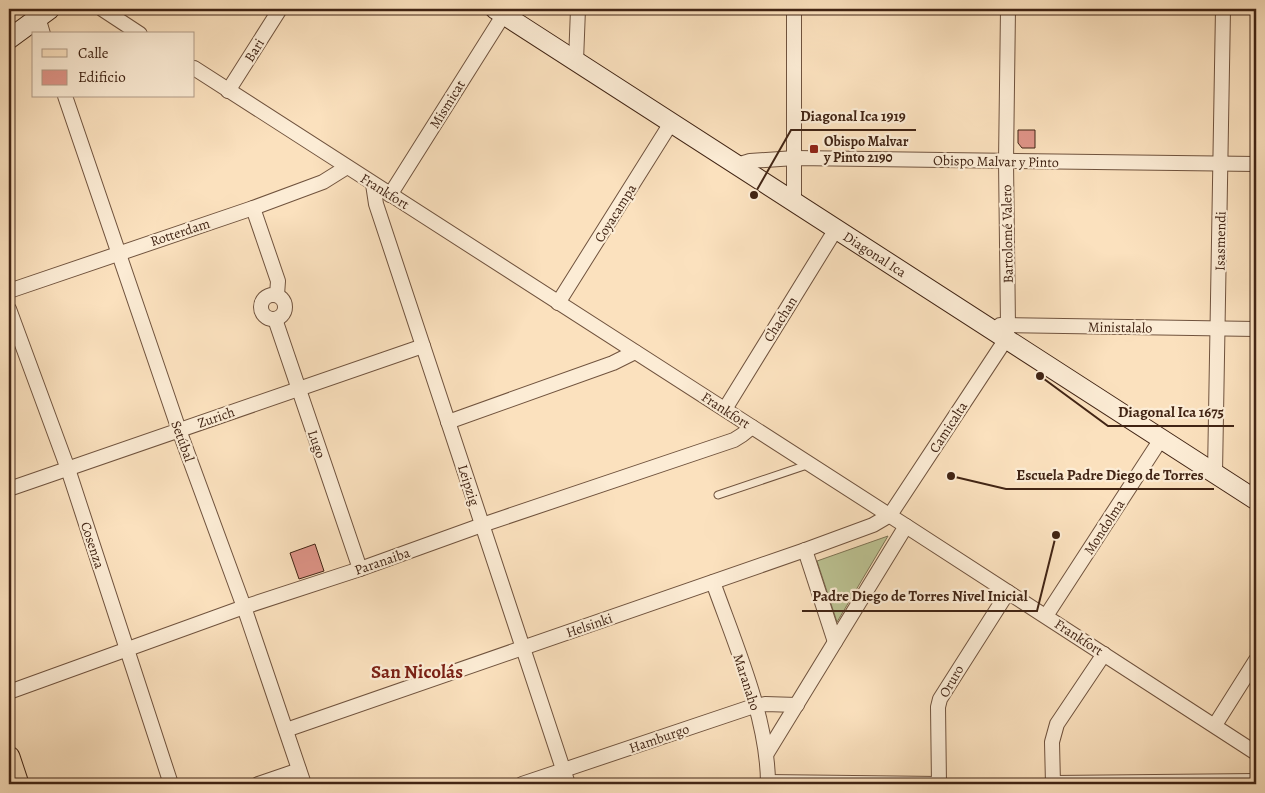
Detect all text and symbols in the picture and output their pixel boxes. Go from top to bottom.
legend [32,32,195,98]
street label: Bari [240,35,269,66]
text: Calle [78,43,109,63]
text: Edificio [78,67,126,87]
street label: Mismicat [425,76,470,132]
callout: Diagonal Ica 1919 [791,100,916,130]
text: Diagonal Ica 1919 [800,106,906,126]
place label: Obispo Malvar y Pinto 2190 [823,132,909,167]
marker: Obispo Malvar y Pinto 2190 [808,143,820,155]
street label: Obispo Malvar y Pinto [933,151,1059,172]
street label: Frankfort [357,169,413,214]
street label: Coyacampa [590,180,641,246]
street label: Bartolomé Valero [997,184,1018,284]
street label: Isasmendi [1210,211,1231,271]
street label: Rotterdam [148,214,213,251]
street label: Diagonal Ica [839,227,910,282]
street label: Chachan [759,293,802,346]
street label: Ministalalo [1088,317,1152,338]
street label: Frankfort [698,388,754,433]
callout: Diagonal Ica 1675 [1108,396,1234,426]
street label: Camicalta [925,397,972,457]
street label: Zurich [195,402,238,433]
text: Diagonal Ica 1675 [1118,402,1224,422]
street label: Setúbal [166,418,199,465]
street label: Lugo [303,428,330,461]
callout: Escuela Padre Diego de Torres [1006,459,1214,489]
street label: Leipzig [453,462,484,508]
text: Escuela Padre Diego de Torres [1016,465,1204,485]
street label: Mondolma [1079,496,1130,559]
street label: Cosenza [76,519,109,571]
street label: Paranaiba [352,543,413,580]
callout: Padre Diego de Torres Nivel Inicial [802,581,1037,611]
text: Padre Diego de Torres Nivel Inicial [812,586,1028,606]
street label: Helsinki [563,609,615,642]
street label: Frankfort [1051,615,1107,660]
street label: Maranaho [728,651,765,713]
district label: San Nicolás [371,659,463,685]
street label: Oruro [934,661,968,701]
street label: Hamburgo [627,719,692,758]

